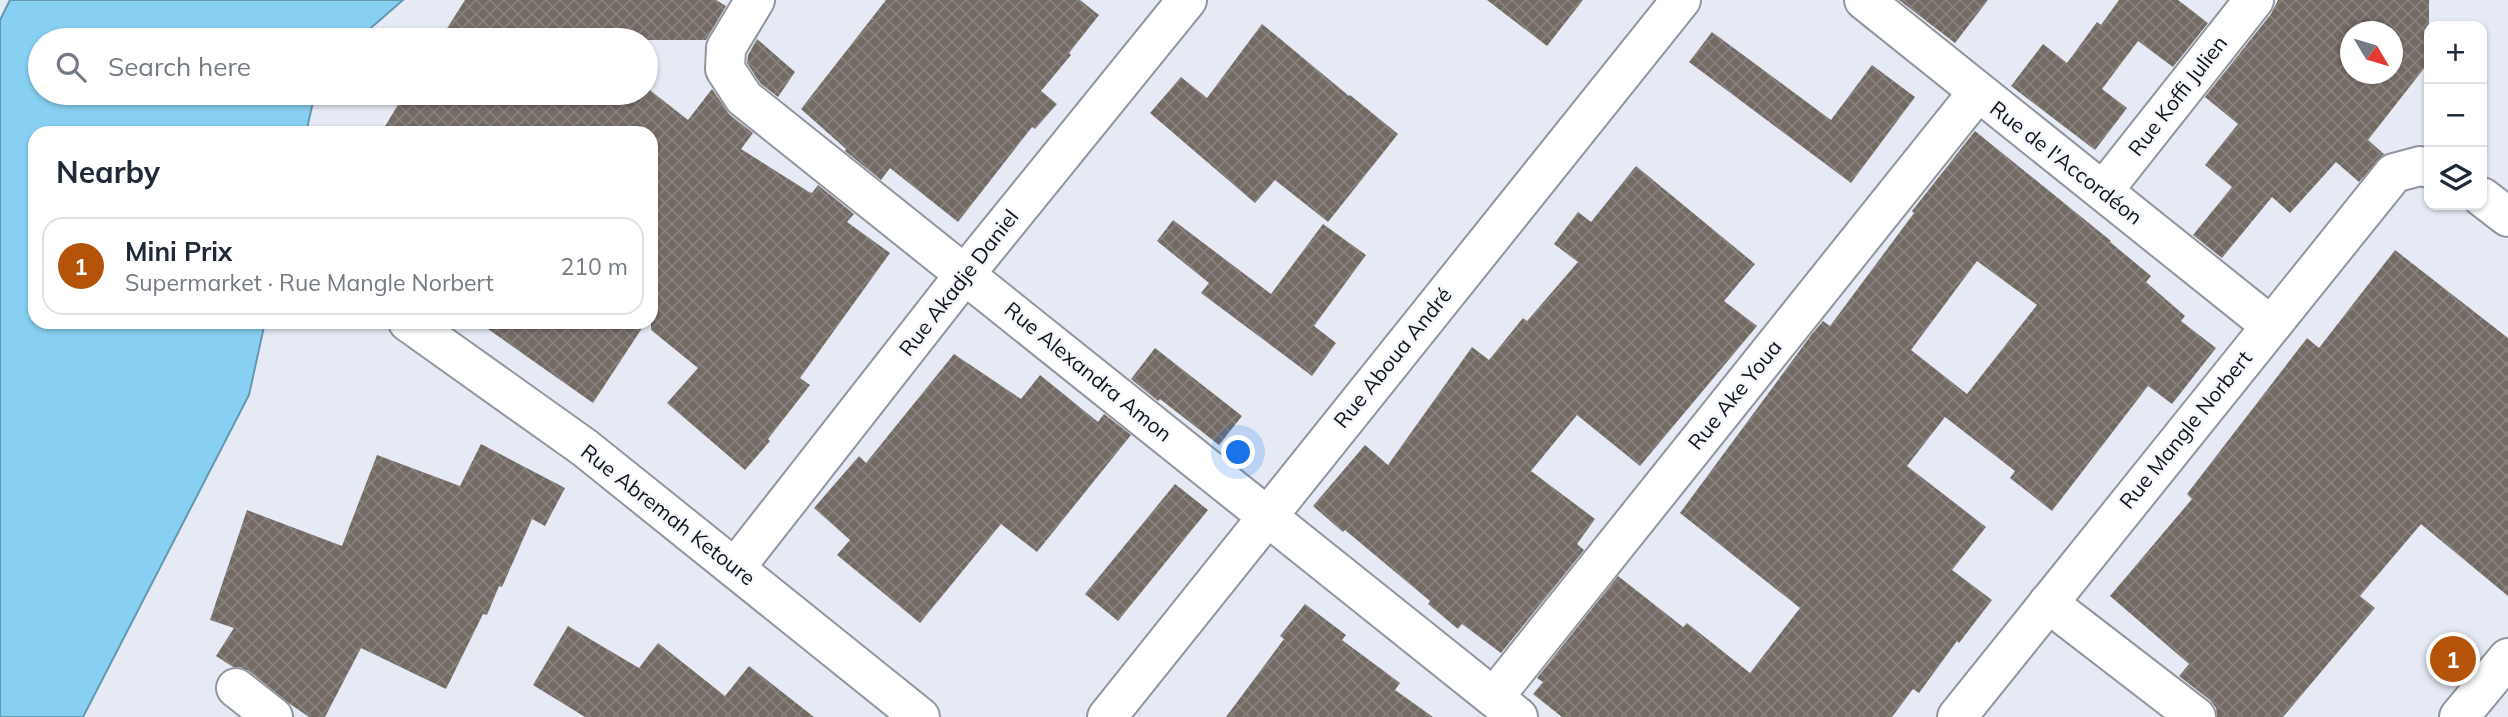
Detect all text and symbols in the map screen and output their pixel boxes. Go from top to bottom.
north arrow [2340,21,2403,84]
map controls [2424,21,2487,210]
button: + [2424,21,2487,84]
search box [28,28,658,105]
street label: Rue Koffi Julien [2122,30,2232,161]
icon: search [52,48,90,86]
text: Search here [108,50,251,83]
button: − [2424,84,2487,147]
street label: Rue de l'Accordéon [1985,95,2148,230]
button: layers [2424,147,2487,210]
text: Nearby [56,153,160,191]
street label: Rue Akadje Daniel [893,204,1024,361]
text: Mini Prix [125,235,232,268]
text: 1 [74,252,88,281]
text: 210 m [560,252,628,281]
text: Supermarket · Rue Mangle Norbert [125,268,494,297]
street label: Rue Aboua André [1328,282,1457,433]
street label: Rue Alexandra Amon [1000,296,1178,447]
street label: Rue Ake Youa [1682,334,1787,455]
street label: Rue Mangle Norbert [2113,345,2257,514]
your location [1221,435,1255,469]
street label: Rue Abremah Ketoure [576,438,761,590]
pin: 1 [2430,633,2476,685]

